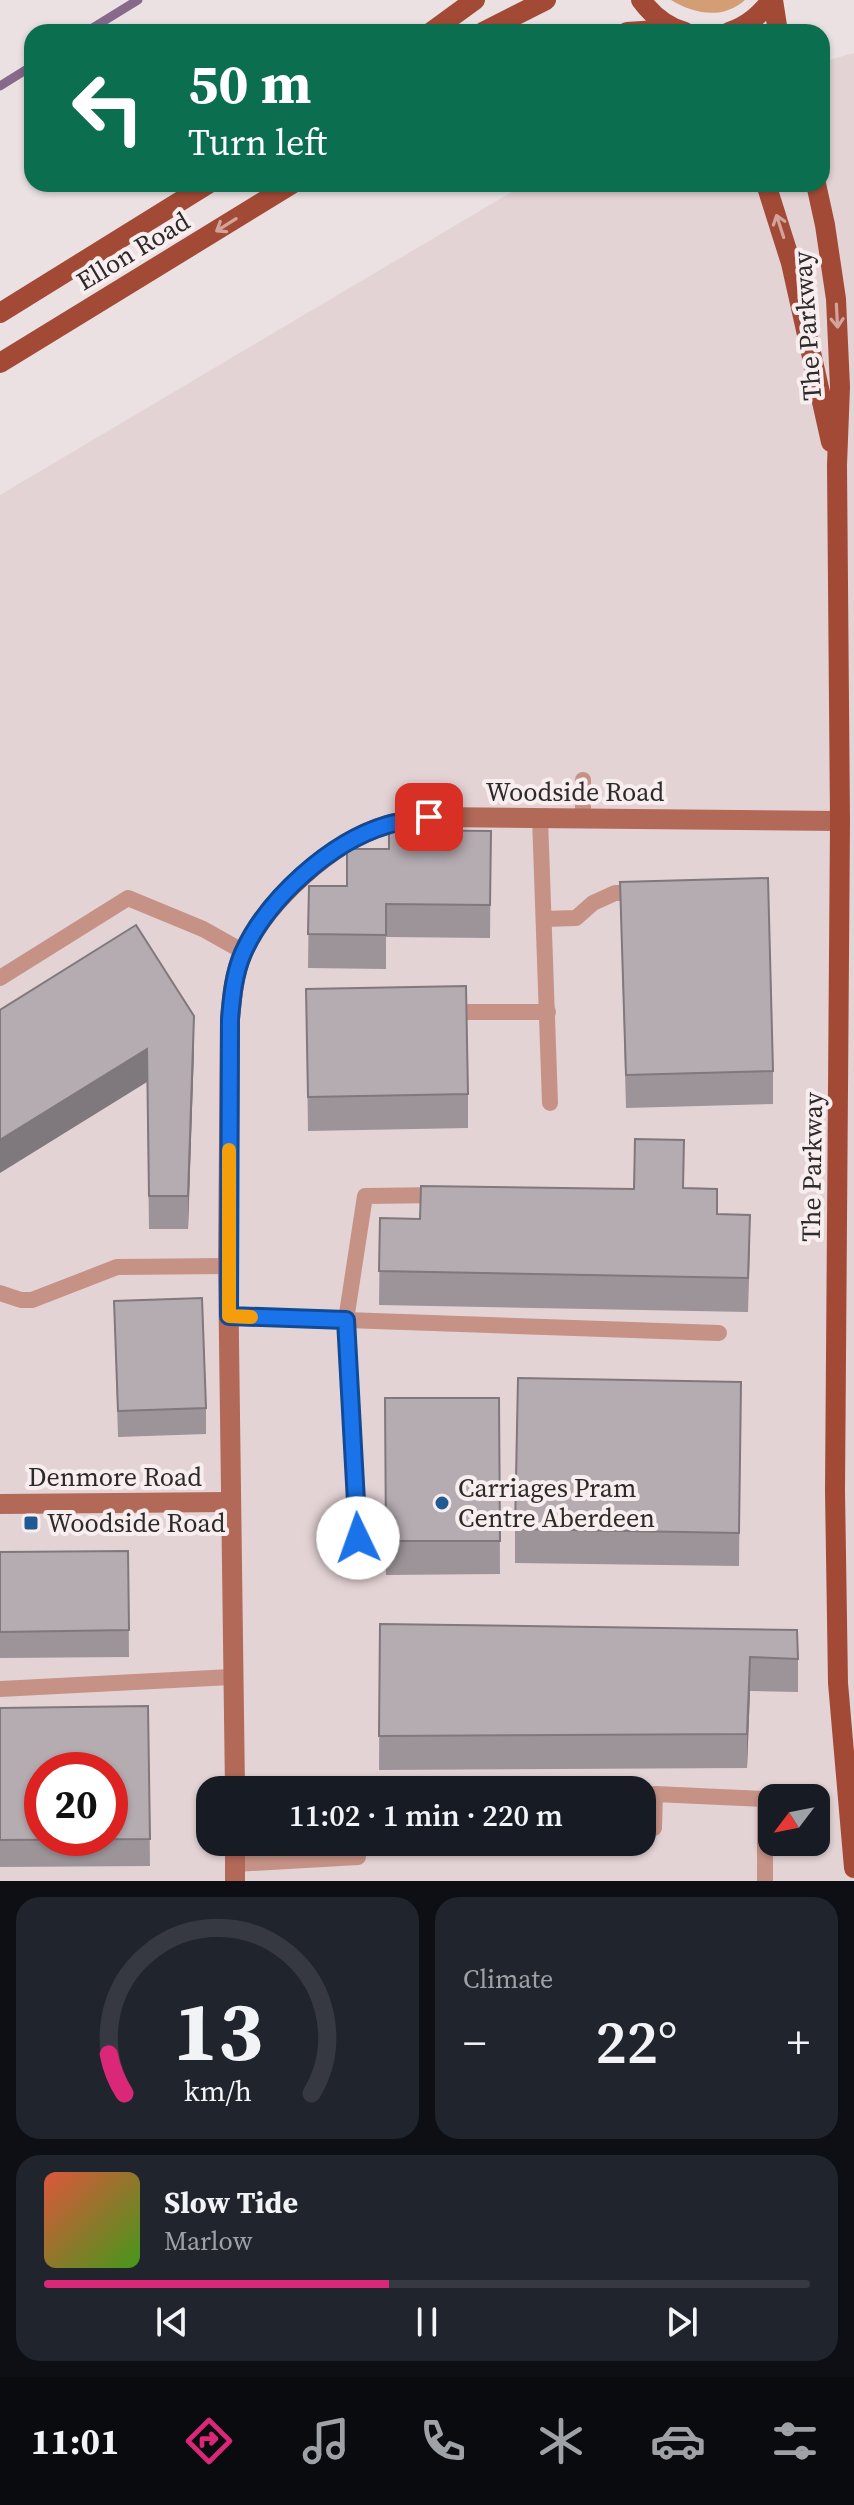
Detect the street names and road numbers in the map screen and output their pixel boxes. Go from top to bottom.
street label: Ellon Road [70,203,197,299]
street label: The Parkway [784,249,830,402]
street label: Woodside Road [486,774,664,810]
street label: The Parkway [793,1091,831,1242]
street label: Denmore Road [28,1459,202,1495]

